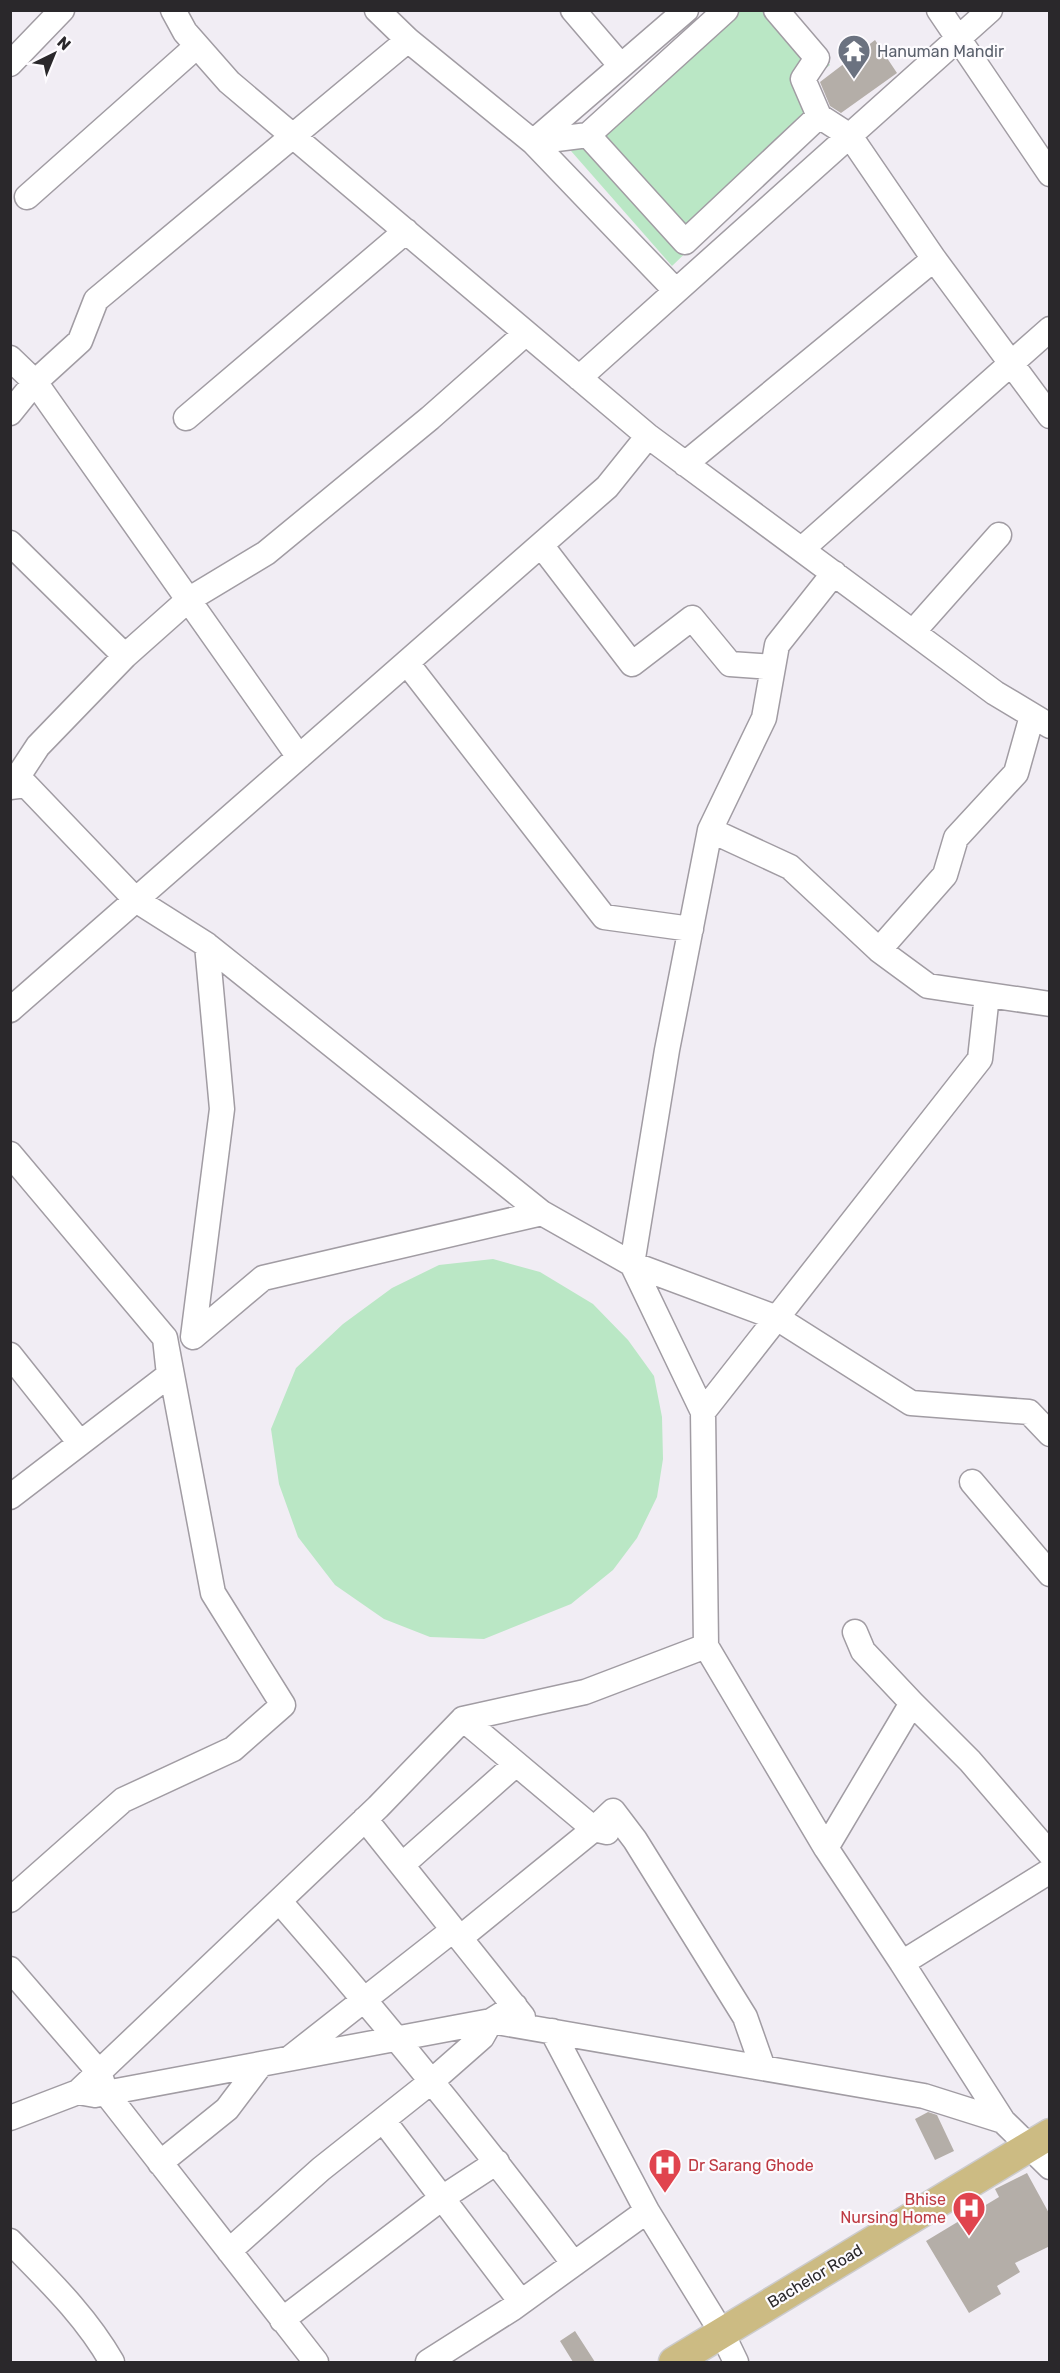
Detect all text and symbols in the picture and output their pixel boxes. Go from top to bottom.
north arrow [24,24,84,84]
text: N [53,33,75,54]
temple icon: Hanuman Mandir [836,33,872,80]
place label: Hanuman Mandir [877,42,1004,61]
hospital icon: Dr Sarang Ghode [647,2147,683,2194]
place label: Dr Sarang Ghode [688,2156,814,2175]
place label: Bhise Nursing Home [840,2190,946,2227]
hospital icon: Bhise Nursing Home [951,2190,987,2237]
street label: Bachelor Road [764,2240,866,2312]

